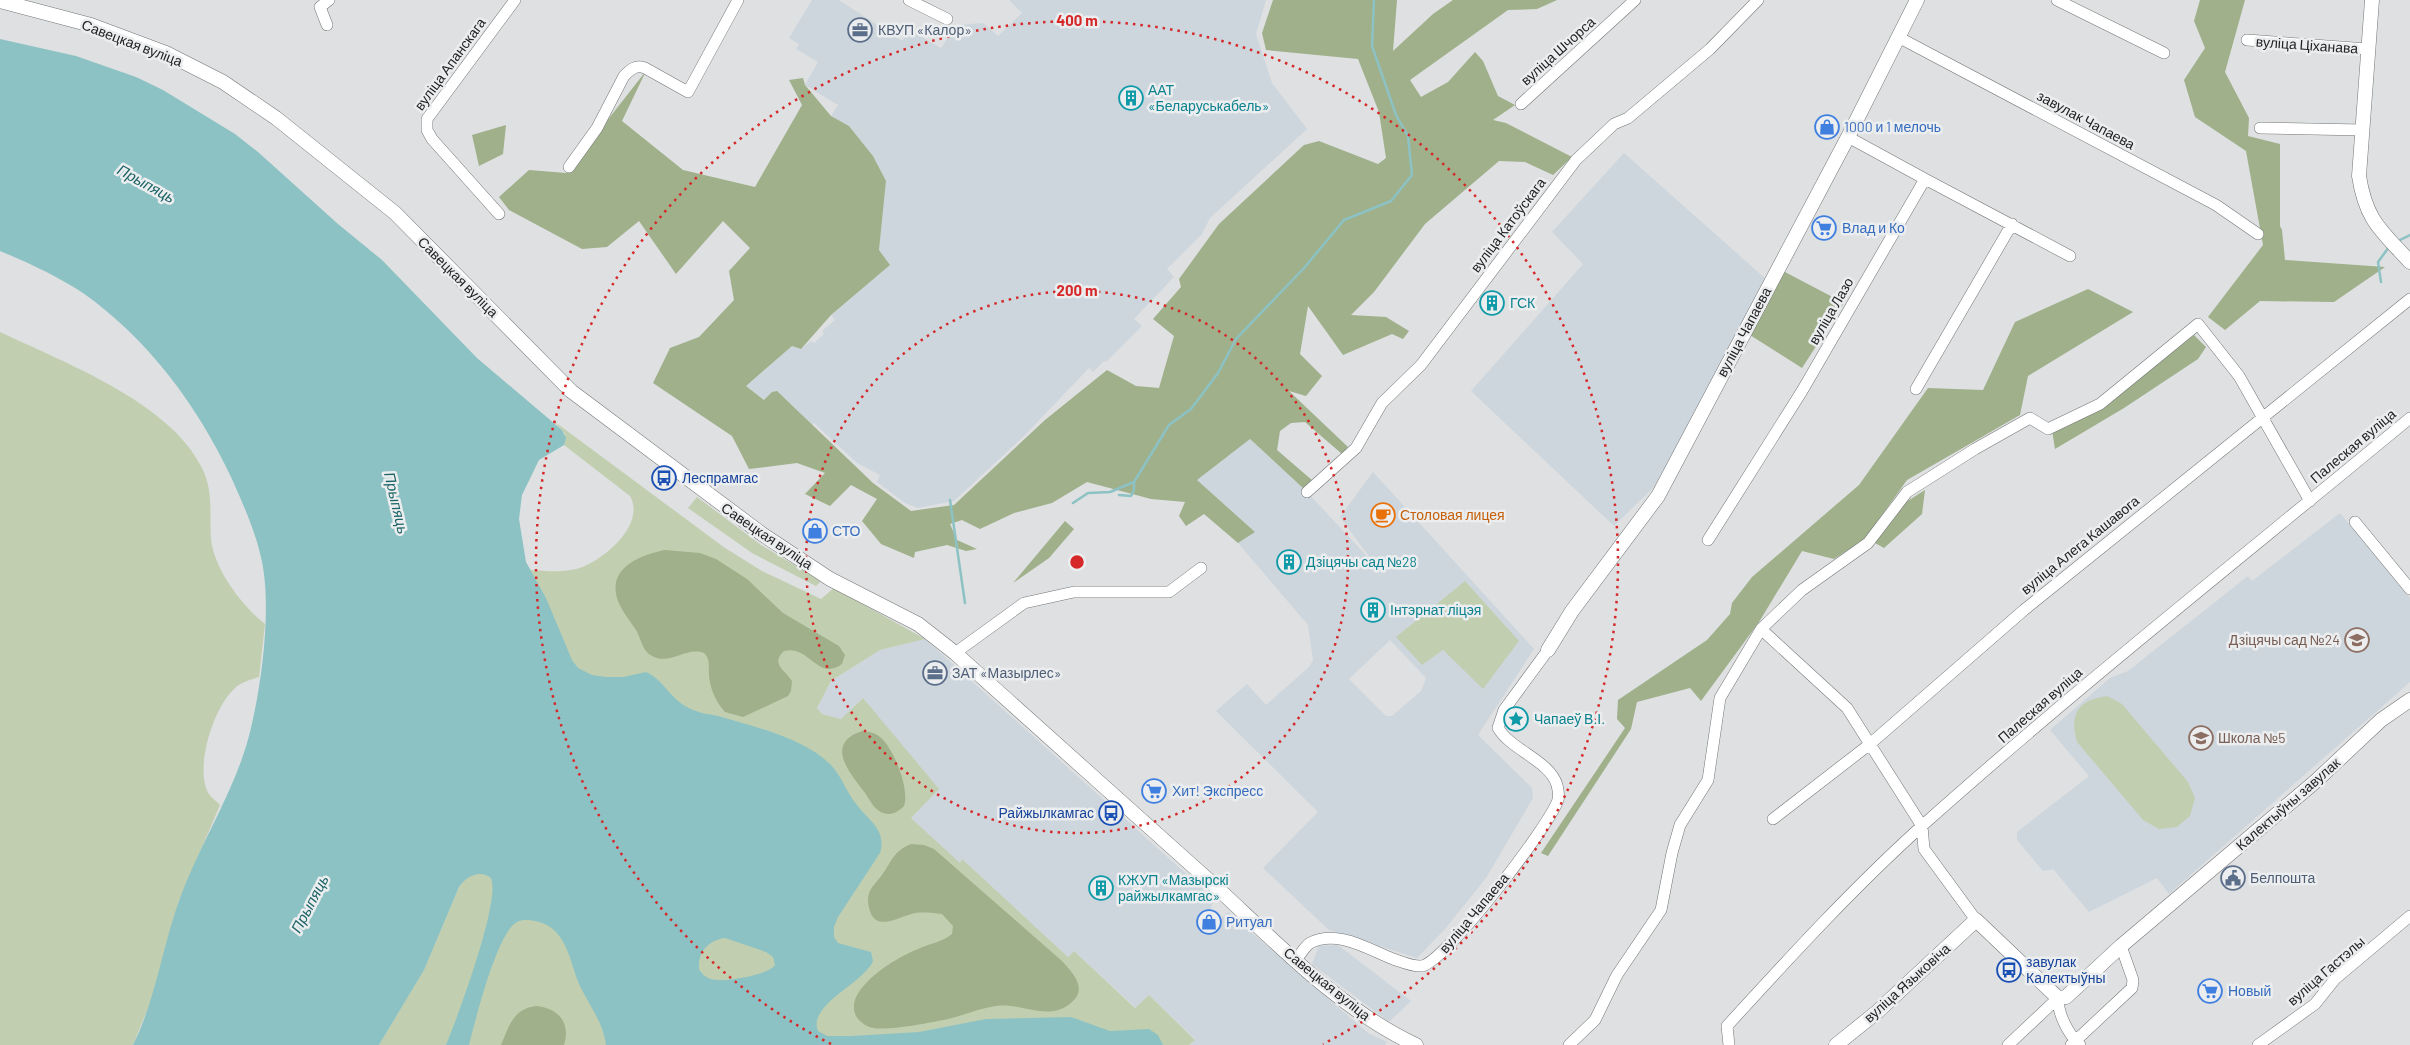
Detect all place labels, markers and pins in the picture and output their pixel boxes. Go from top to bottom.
office icon: КВУП «Калор» [847,17,873,43]
place label: КВУП «Калор» [878,21,972,38]
place label: ААТ «Беларуськабель» [1148,81,1269,114]
building icon: ААТ «Беларуськабель» [1118,85,1144,111]
shop icon: 1000 и 1 мелочь [1814,114,1840,140]
place label: 1000 и 1 мелочь [1844,118,1941,135]
supermarket icon: Влад и Ко [1811,215,1837,241]
place label: Влад и Ко [1842,219,1905,236]
building icon: ГСК [1479,290,1505,316]
place label: ГСК [1510,294,1536,311]
bus stop icon: Леспрамгас [651,465,677,491]
place label: Леспрамгас [682,469,758,486]
cafe icon: Столовая лицея [1370,502,1396,528]
place label: Столовая лицея [1400,506,1505,523]
shop icon: СТО [802,518,828,544]
place label: СТО [832,522,861,539]
building icon: Дзіцячы сад №28 [1276,549,1302,575]
centre of rings [1068,553,1086,571]
place label: Дзіцячы сад №28 [1306,553,1417,570]
building icon: Інтэрнат ліцэя [1360,597,1386,623]
place label: Інтэрнат ліцэя [1390,601,1481,618]
school or university icon: Дзіцячы сад №24 [2344,627,2370,653]
place label: Дзіцячы сад №24 [2229,631,2340,648]
office icon: ЗАТ «Мазырлес» [922,660,948,686]
place label: ЗАТ «Мазырлес» [952,664,1061,681]
place icon: Чапаеў В.І. [1503,706,1529,732]
place label: Чапаеў В.І. [1534,710,1605,727]
school or university icon: Школа №5 [2188,725,2214,751]
place label: Школа №5 [2218,729,2286,746]
supermarket icon: Хит! Экспресс [1141,778,1167,804]
place label: Хит! Экспресс [1172,782,1263,799]
bus stop icon: Райжылкамгас [1098,800,1124,826]
place label: Райжылкамгас [998,804,1094,821]
public building icon: Белпошта [2220,865,2246,891]
place label: Белпошта [2250,869,2316,886]
place label: КЖУП «Мазырскі райжылкамгас» [1118,871,1229,904]
building icon: КЖУП «Мазырскі райжылкамгас» [1088,875,1114,901]
shop icon: Ритуал [1196,909,1222,935]
place label: Ритуал [1226,913,1273,930]
place label: завулак Калектыўны [2026,953,2105,986]
bus stop icon: завулак Калектыўны [1996,957,2022,983]
supermarket icon: Новый [2197,978,2223,1004]
place label: Новый [2228,982,2271,999]

